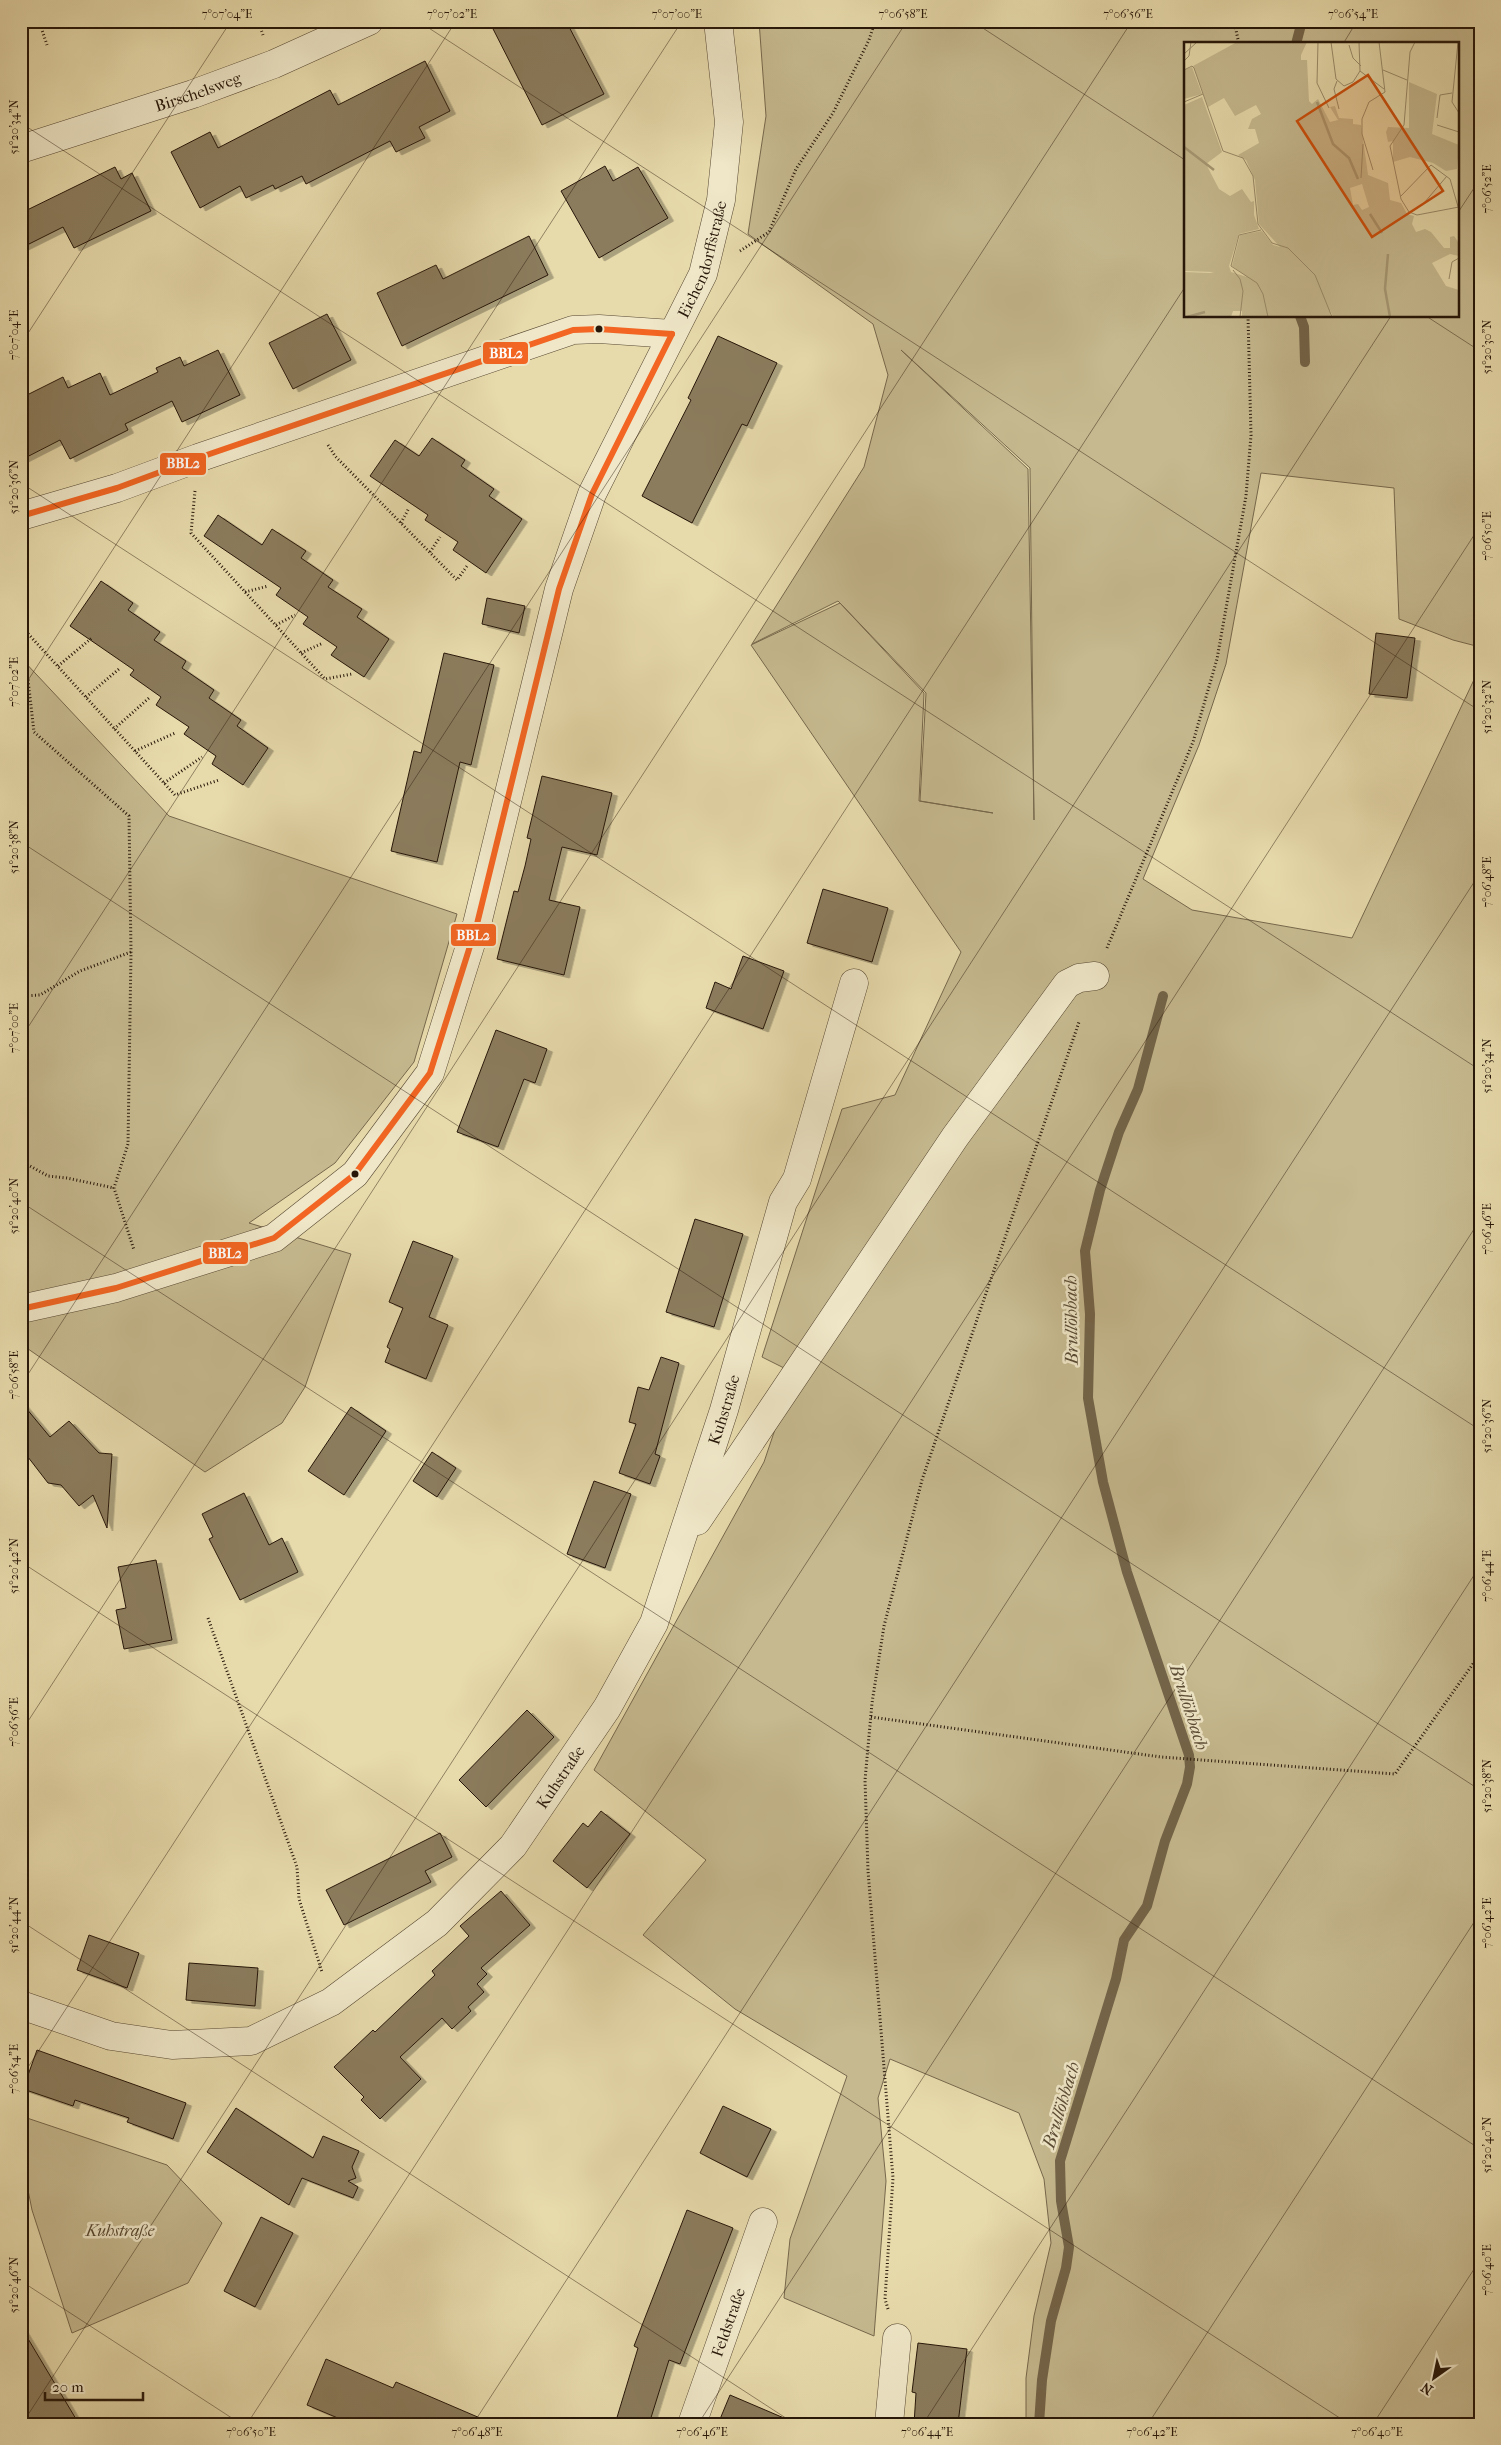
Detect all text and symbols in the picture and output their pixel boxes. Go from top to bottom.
text: 7°07'04"E [202,7,252,21]
text: 7°07'02"E [427,7,477,21]
text: 7°07'00"E [652,7,702,21]
text: 7°06'58"E [878,7,928,21]
text: 7°06'56"E [1103,7,1153,21]
text: 7°06'54"E [1328,7,1378,21]
inset map [1184,42,1458,318]
street label: Birschelsweg [153,68,244,116]
text: 51°20'34"N [7,100,21,154]
text: 7°06'52"E [1480,164,1494,214]
street label: Eichendorffstraße [674,199,731,321]
text: 7°07'04"E [7,310,21,360]
text: 51°20'30"N [1480,320,1494,374]
unlabelled marker [594,324,604,334]
line badge: BBL2 [482,341,529,365]
text: BBL2 [489,345,523,362]
line badge: BBL2 [159,452,207,476]
text: BBL2 [166,455,200,472]
text: 51°20'36"N [7,460,21,514]
text: 7°06'50"E [1480,511,1494,561]
text: 7°07'02"E [7,657,21,707]
text: 51°20'32"N [1480,680,1494,734]
text: 51°20'38"N [7,820,21,874]
text: 7°06'48"E [1480,857,1494,907]
line badge: BBL2 [450,923,497,947]
text: BBL2 [456,927,490,944]
text: 7°07'00"E [7,1003,21,1053]
text: 51°20'34"N [1480,1039,1494,1093]
unlabelled marker [350,1169,360,1179]
text: 51°20'40"N [7,1178,21,1234]
text: 7°06'46"E [1480,1203,1494,1255]
line badge: BBL2 [202,1241,249,1265]
text: BBL2 [208,1245,242,1262]
water label: Brullöhbach [1060,1275,1083,1366]
text: 7°06'58"E [7,1350,21,1400]
street label: Kuhstraße [704,1373,744,1447]
text: 51°20'36"N [1480,1399,1494,1453]
text: 51°20'42"N [7,1538,21,1594]
text: 7°06'44"E [1480,1550,1494,1602]
water label: Brullöhbach [1164,1661,1212,1753]
text: 7°06'56"E [7,1697,21,1747]
street label: Kuhstraße [532,1742,589,1812]
text: 51°20'38"N [1480,1759,1494,1813]
text: 51°20'44"N [7,1896,21,1954]
text: 7°06'42"E [1480,1897,1494,1949]
text: 7°06'54"E [7,2044,21,2094]
water label: Brullöhbach [1038,2059,1085,2152]
text: 51°20'40"N [1480,2117,1494,2173]
park label: Kuhstraße [85,2221,155,2240]
text: 7°06'40"E [1480,2244,1494,2296]
text: 51°20'46"N [7,2257,21,2313]
street label: Feldstraße [707,2285,749,2359]
north arrow [1408,2352,1458,2402]
scale bar [45,2370,142,2402]
text: 20 m [52,2378,84,2396]
text: N [1418,2378,1436,2399]
text: 7°06'50"E [226,2425,276,2439]
text: 7°06'48"E [452,2425,502,2439]
text: 7°06'46"E [676,2425,728,2439]
text: 7°06'44"E [901,2425,953,2439]
text: 7°06'42"E [1126,2425,1178,2439]
text: 7°06'40"E [1351,2425,1403,2439]

